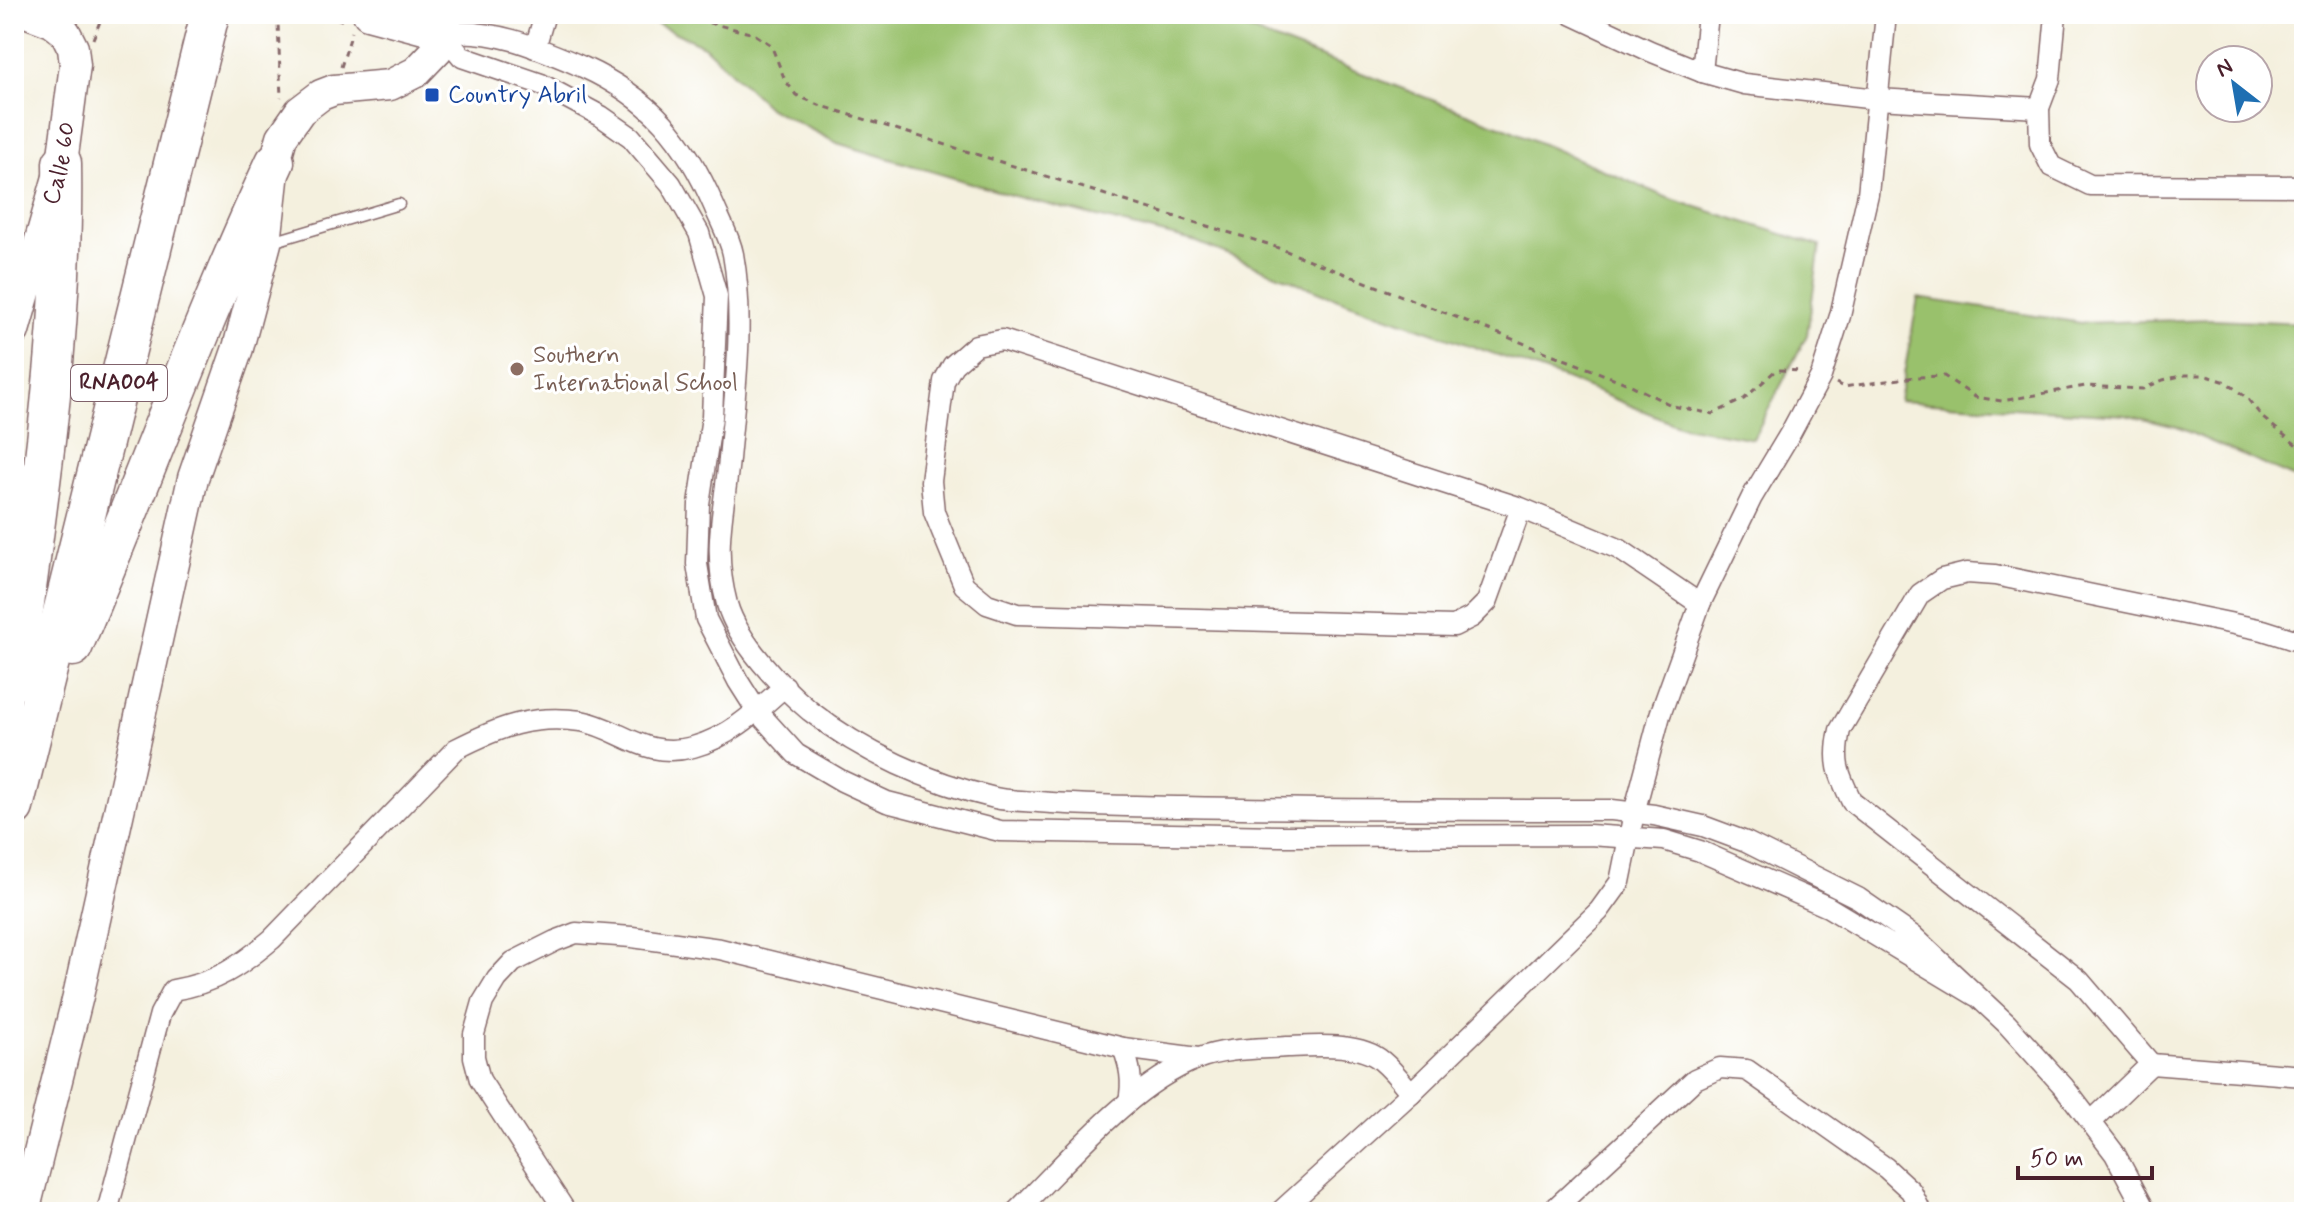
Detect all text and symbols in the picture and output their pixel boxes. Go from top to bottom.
north arrow [2194,44,2274,124]
text: N [2211,53,2238,84]
place label: Country Abril [448,80,587,111]
marker: Country Abril [423,86,441,104]
street label: Calle 60 [35,120,83,208]
place label: Southern International School [533,340,738,399]
marker: Southern International School [508,360,526,378]
road number: RNA004 [71,365,167,401]
scale bar [2018,1130,2152,1180]
text: 50 m [2030,1144,2084,1175]

